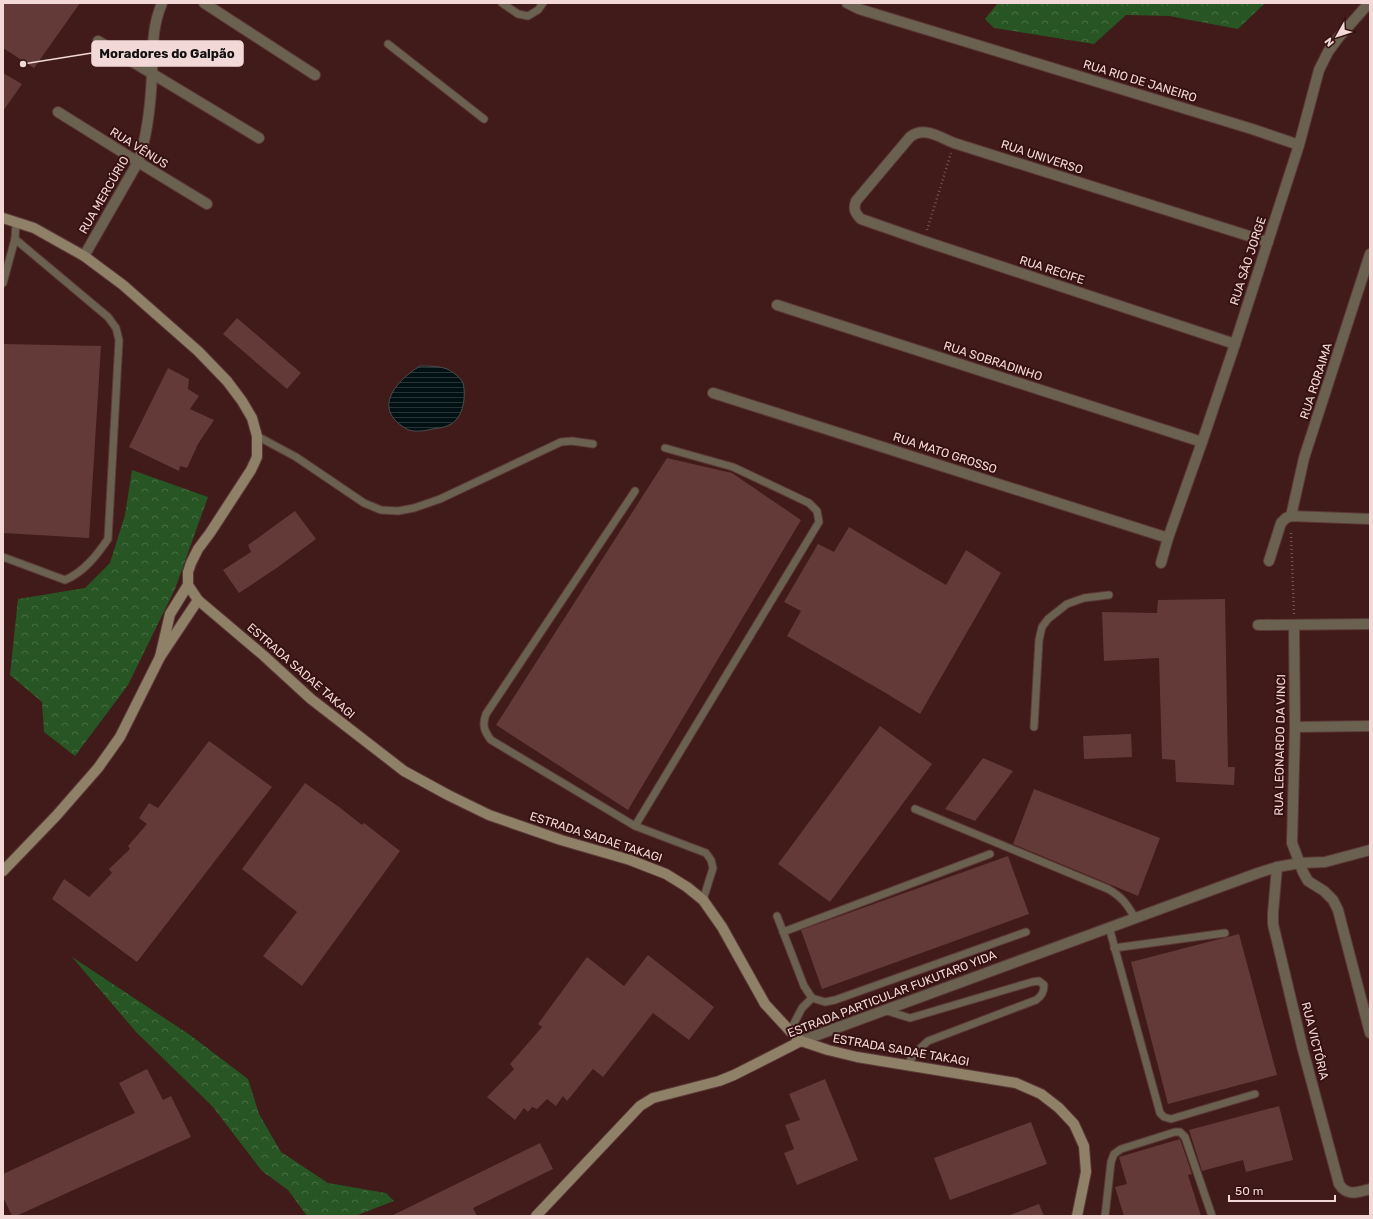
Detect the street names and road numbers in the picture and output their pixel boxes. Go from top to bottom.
street label: RUA RIO DE JANEIRO [1082,57,1198,105]
street label: RUA VÊNUS [107,125,171,171]
street label: RUA UNIVERSO [999,137,1085,177]
street label: RUA MERCÚRIO [76,154,132,236]
street label: RUA SÃO JORGE [1227,215,1269,307]
street label: RUA RECIFE [1018,253,1086,287]
street label: RUA SOBRADINHO [942,338,1044,384]
street label: RUA RORAIMA [1297,341,1335,421]
street label: RUA MATO GROSSO [891,430,999,476]
street label: ESTRADA SADAE TAKAGI [244,620,358,722]
street label: RUA LEONARDO DA VINCI [1272,674,1288,816]
street label: ESTRADA SADAE TAKAGI [528,809,664,865]
street label: ESTRADA PARTICULAR FUKUTARO YIDA [786,948,998,1040]
street label: RUA VICTÓRIA [1299,1001,1331,1081]
street label: ESTRADA SADAE TAKAGI [832,1031,970,1069]

